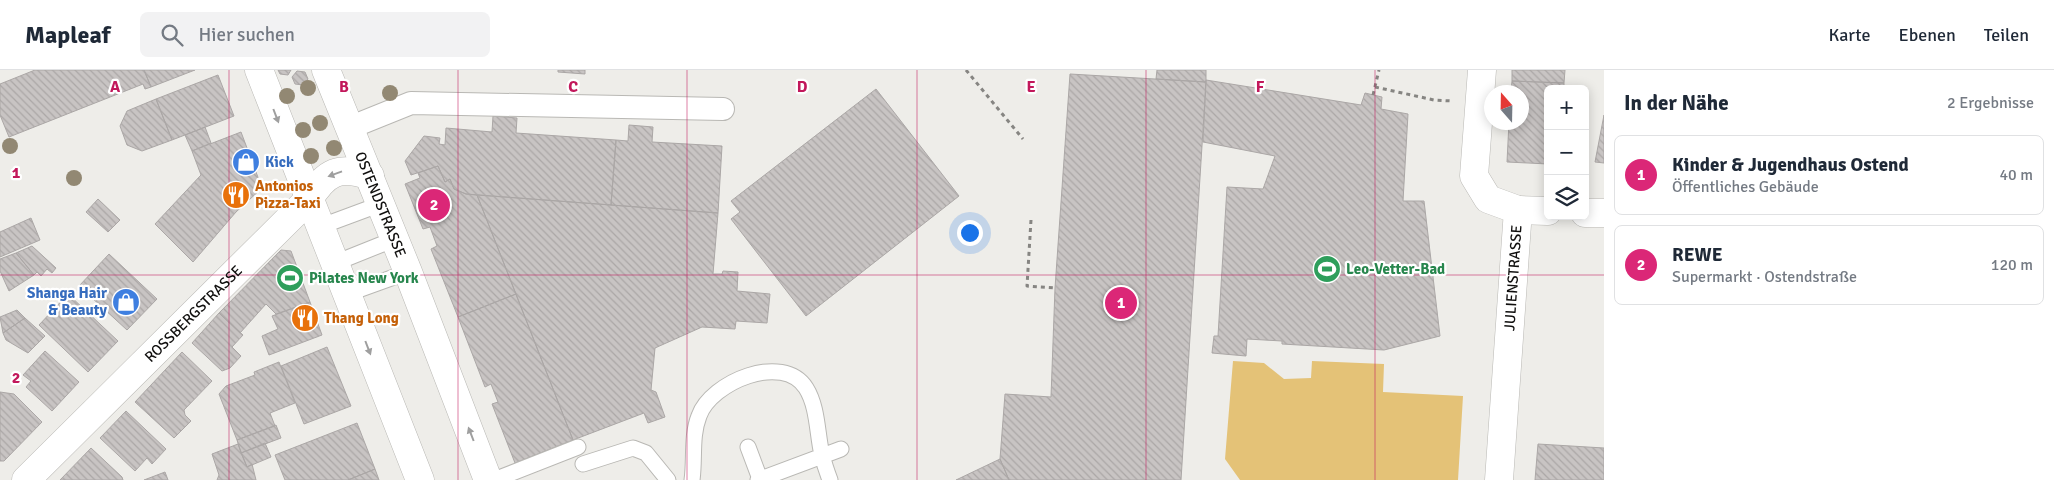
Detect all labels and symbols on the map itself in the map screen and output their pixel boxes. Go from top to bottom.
text: A [110,77,121,97]
text: B [339,77,349,97]
text: C [568,77,578,97]
text: D [797,77,808,97]
text: E [1026,77,1036,97]
text: F [1256,77,1265,97]
north arrow [1484,85,1529,130]
one-way arrow [273,108,281,123]
shop icon: Kick [231,147,261,177]
street label: OSTENDSTRASSE [351,149,410,260]
place label: Kick [265,153,294,171]
text: 1 [12,163,21,183]
one-way arrow [327,170,342,178]
place label: Antonios Pizza-Taxi [255,177,321,212]
restaurant icon: Antonios Pizza-Taxi [221,180,251,210]
pin: 2 [418,186,450,224]
your location [957,220,983,246]
street label: JULIENSTRASSE [1500,224,1526,332]
sports icon: Leo-Vetter-Bad [1312,254,1342,284]
place label: Leo-Vetter-Bad [1346,260,1445,278]
street label: ROSSBERGSTRASSE [141,262,246,366]
sports icon: Pilates New York [275,263,305,293]
place label: Pilates New York [309,269,419,287]
place label: Shanga Hair & Beauty [27,284,108,319]
pin: 1 [1105,284,1137,322]
shop icon: Shanga Hair & Beauty [111,287,141,317]
restaurant icon: Thang Long [290,303,320,333]
place label: Thang Long [324,309,399,327]
one-way arrow [364,341,372,356]
text: 2 [12,368,20,388]
one-way arrow [466,427,474,442]

